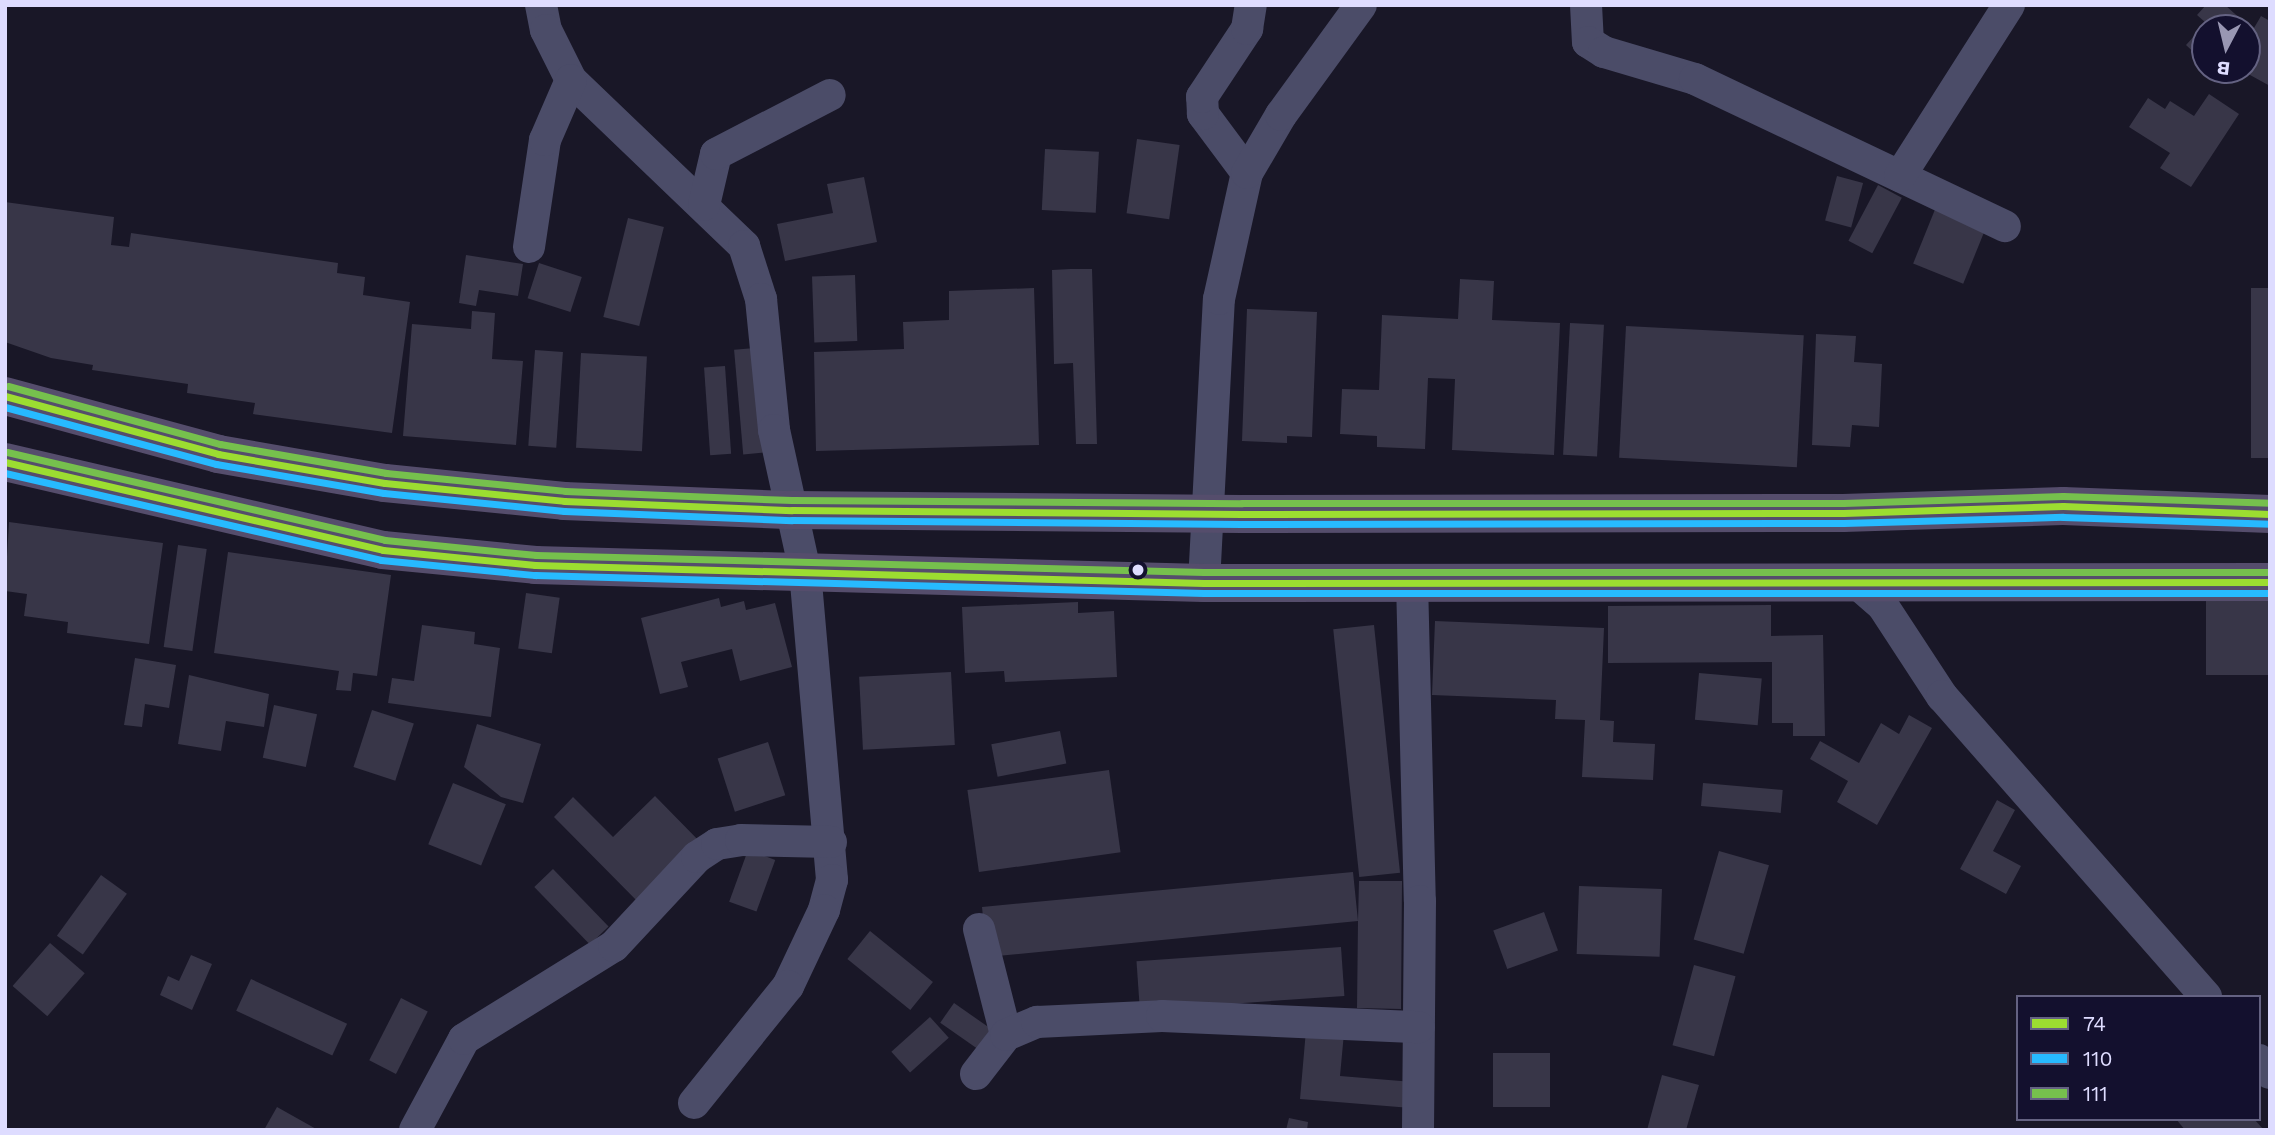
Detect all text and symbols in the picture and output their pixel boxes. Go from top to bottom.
north arrow [2191,14,2261,84]
text: B [2216,56,2231,81]
unlabelled marker [1131,563,1145,577]
legend [2016,995,2261,1121]
text: 74 [2083,1011,2106,1036]
text: 110 [2083,1046,2112,1071]
text: 111 [2083,1081,2108,1106]

